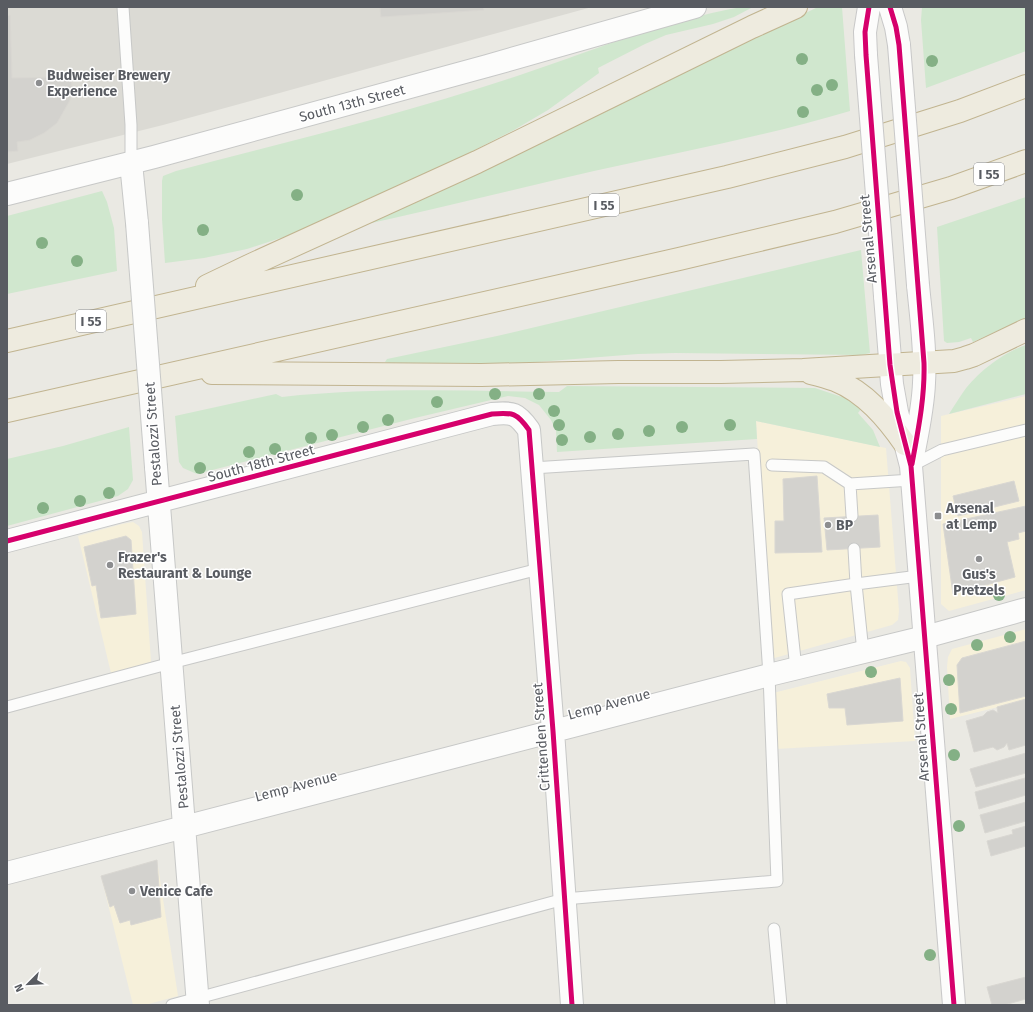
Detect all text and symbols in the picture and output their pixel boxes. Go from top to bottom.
place label: Budweiser Brewery Experience [47,67,171,100]
marker: Budweiser Brewery Experience [34,78,44,88]
street label: South 13th Street [297,81,408,126]
road number: I 55 [974,163,1004,185]
street label: Arsenal Street [856,193,881,284]
road number: I 55 [589,194,619,216]
road number: I 55 [76,310,106,332]
street label: Pestalozzi Street [141,380,166,487]
street label: South 18th Street [206,441,317,486]
place label: Arsenal at Lemp [945,500,997,533]
marker: Arsenal at Lemp [933,511,943,521]
place label: BP [836,517,854,534]
marker: BP [823,520,833,530]
place label: Frazer's Restaurant & Lounge [118,549,252,582]
marker: Gus's Pretzels [974,554,984,564]
marker: Frazer's Restaurant & Lounge [105,560,115,570]
place label: Gus's Pretzels [953,566,1005,599]
street label: Crittenden Street [529,681,554,792]
street label: Lemp Avenue [566,685,652,724]
street label: Arsenal Street [910,691,933,782]
street label: Pestalozzi Street [166,703,193,810]
street label: Lemp Avenue [253,767,339,806]
place label: Venice Cafe [139,883,213,900]
marker: Venice Cafe [127,886,137,896]
north arrow [8,964,48,1004]
text: N [12,982,27,994]

